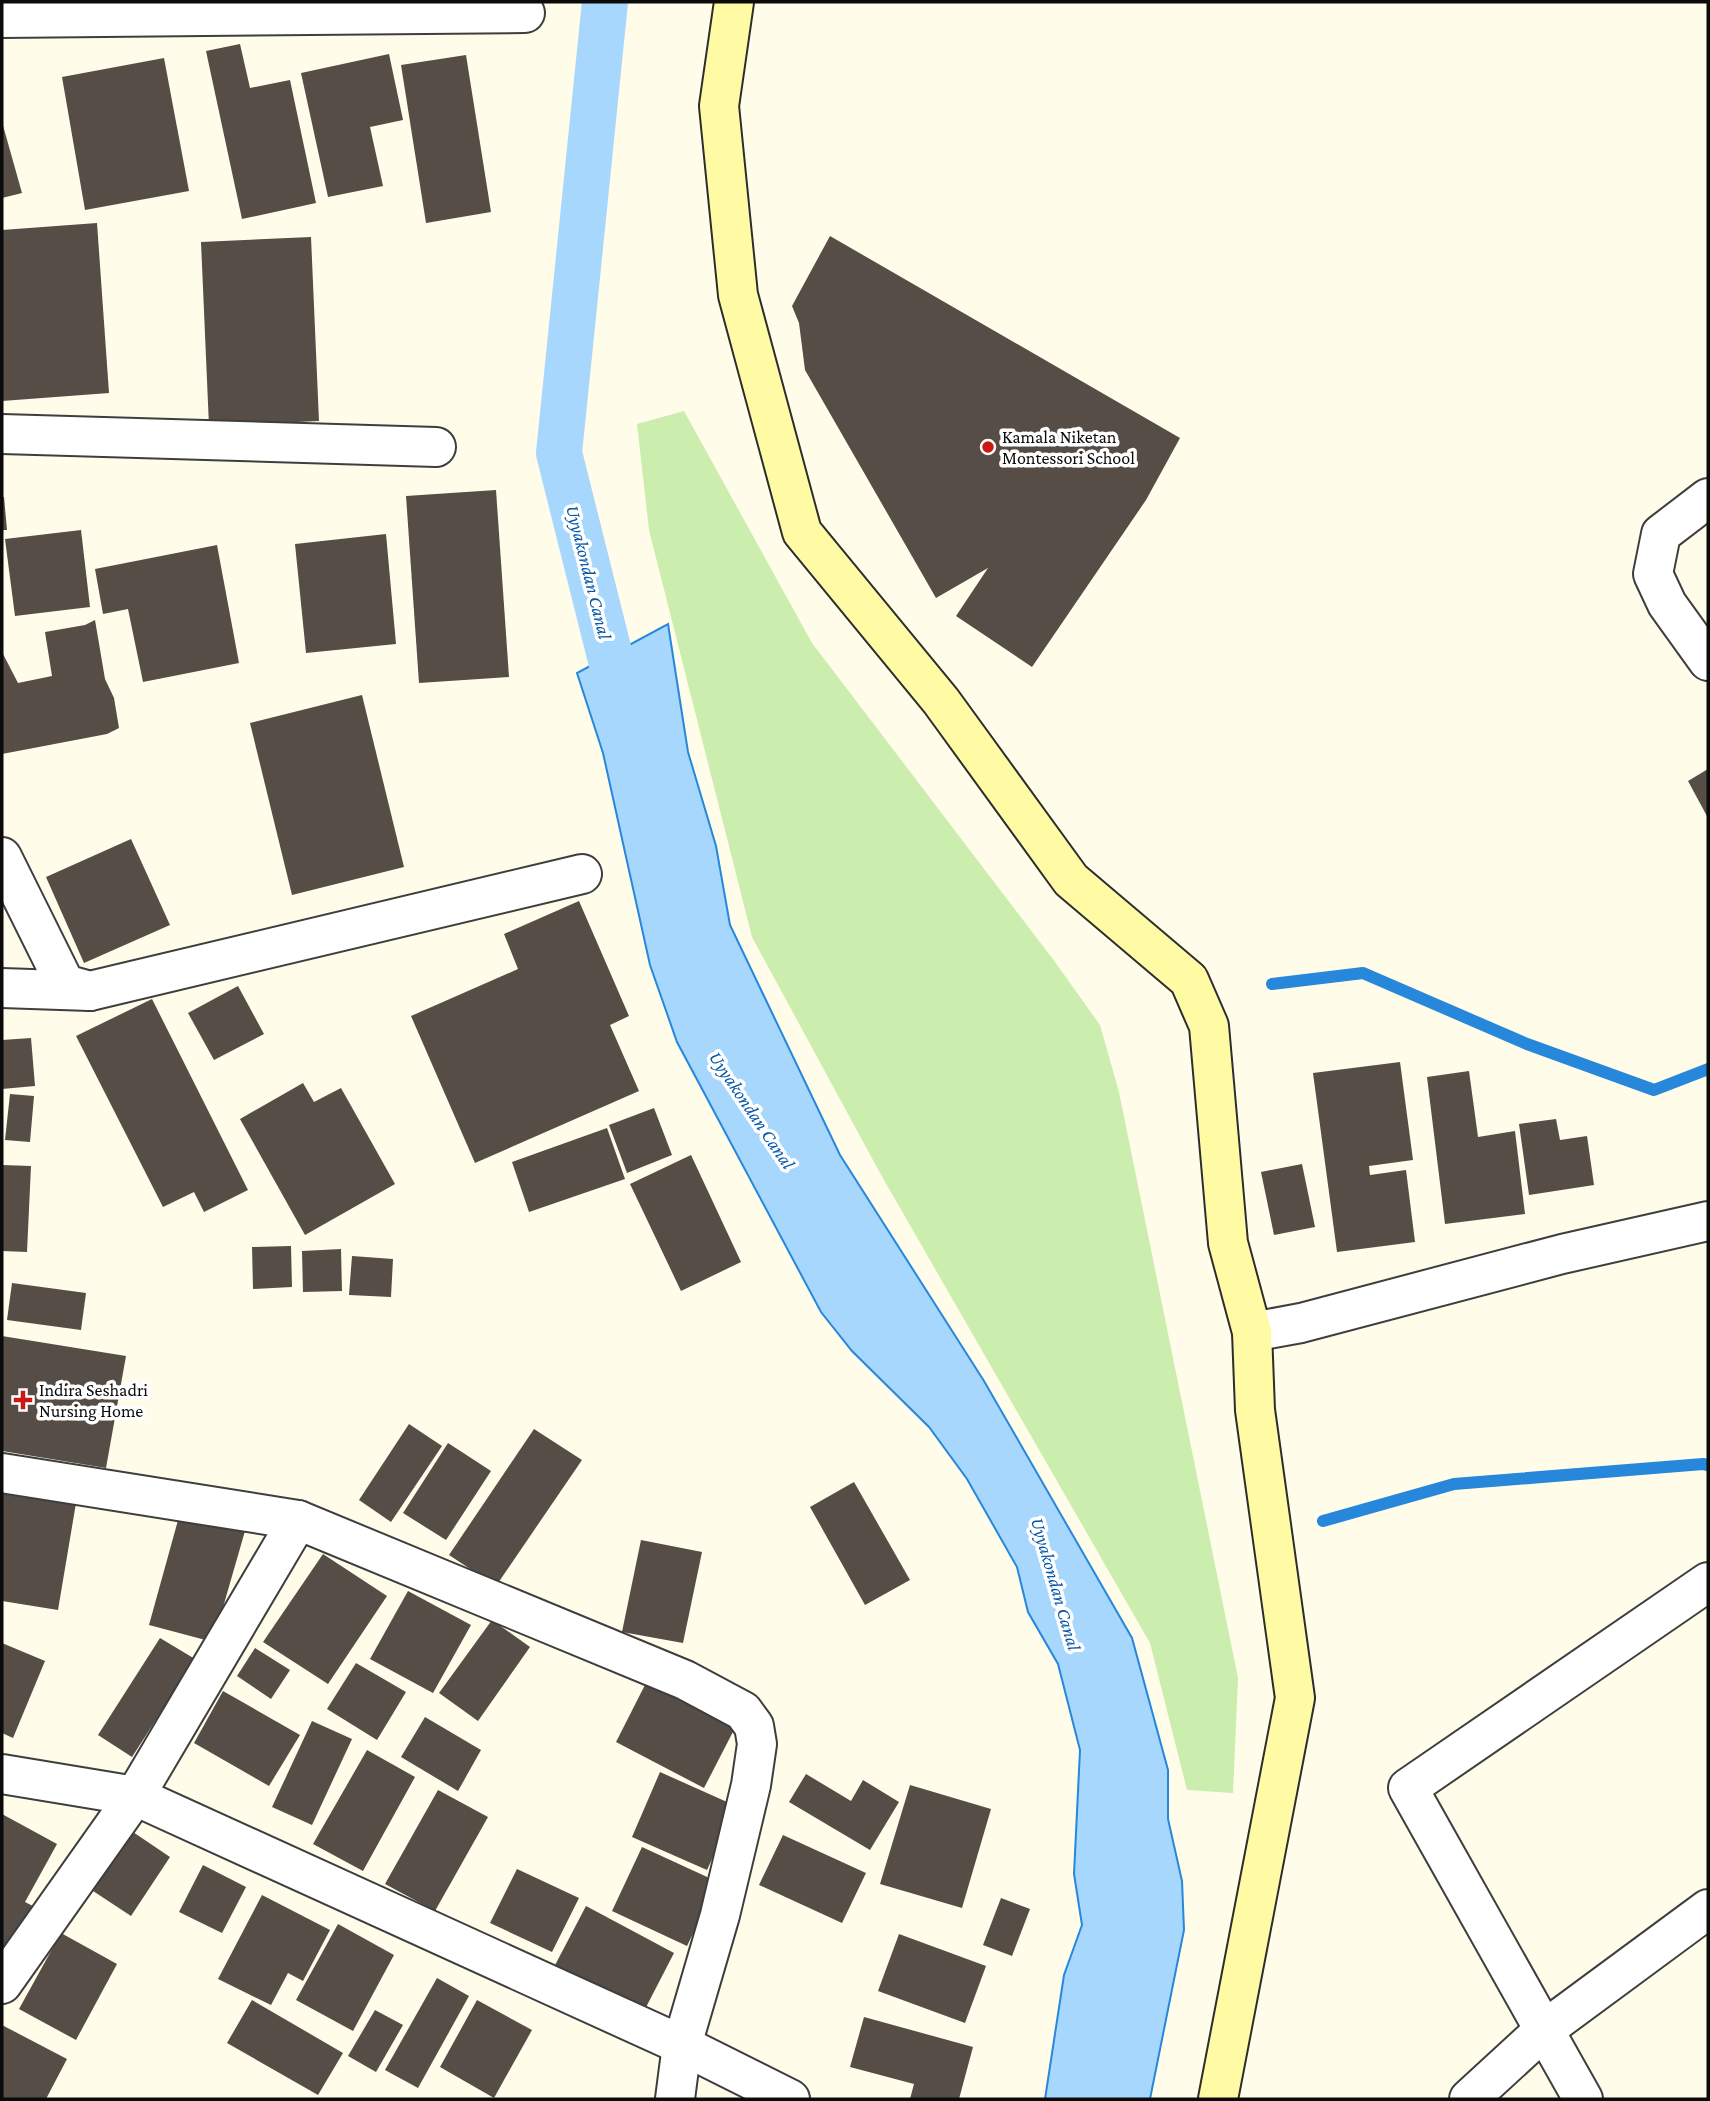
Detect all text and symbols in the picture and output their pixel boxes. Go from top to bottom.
place label: Kamala Niketan Montessori School [1002,427,1135,468]
marker: Kamala Niketan Montessori School [980,439,996,455]
water label: Uyyakondan Canal [562,503,616,641]
water label: Uyyakondan Canal [705,1047,799,1173]
place label: Indira Seshadri Nursing Home [39,1380,148,1421]
marker: Indira Seshadri Nursing Home [13,1390,33,1410]
water label: Uyyakondan Canal [1027,1515,1085,1653]

